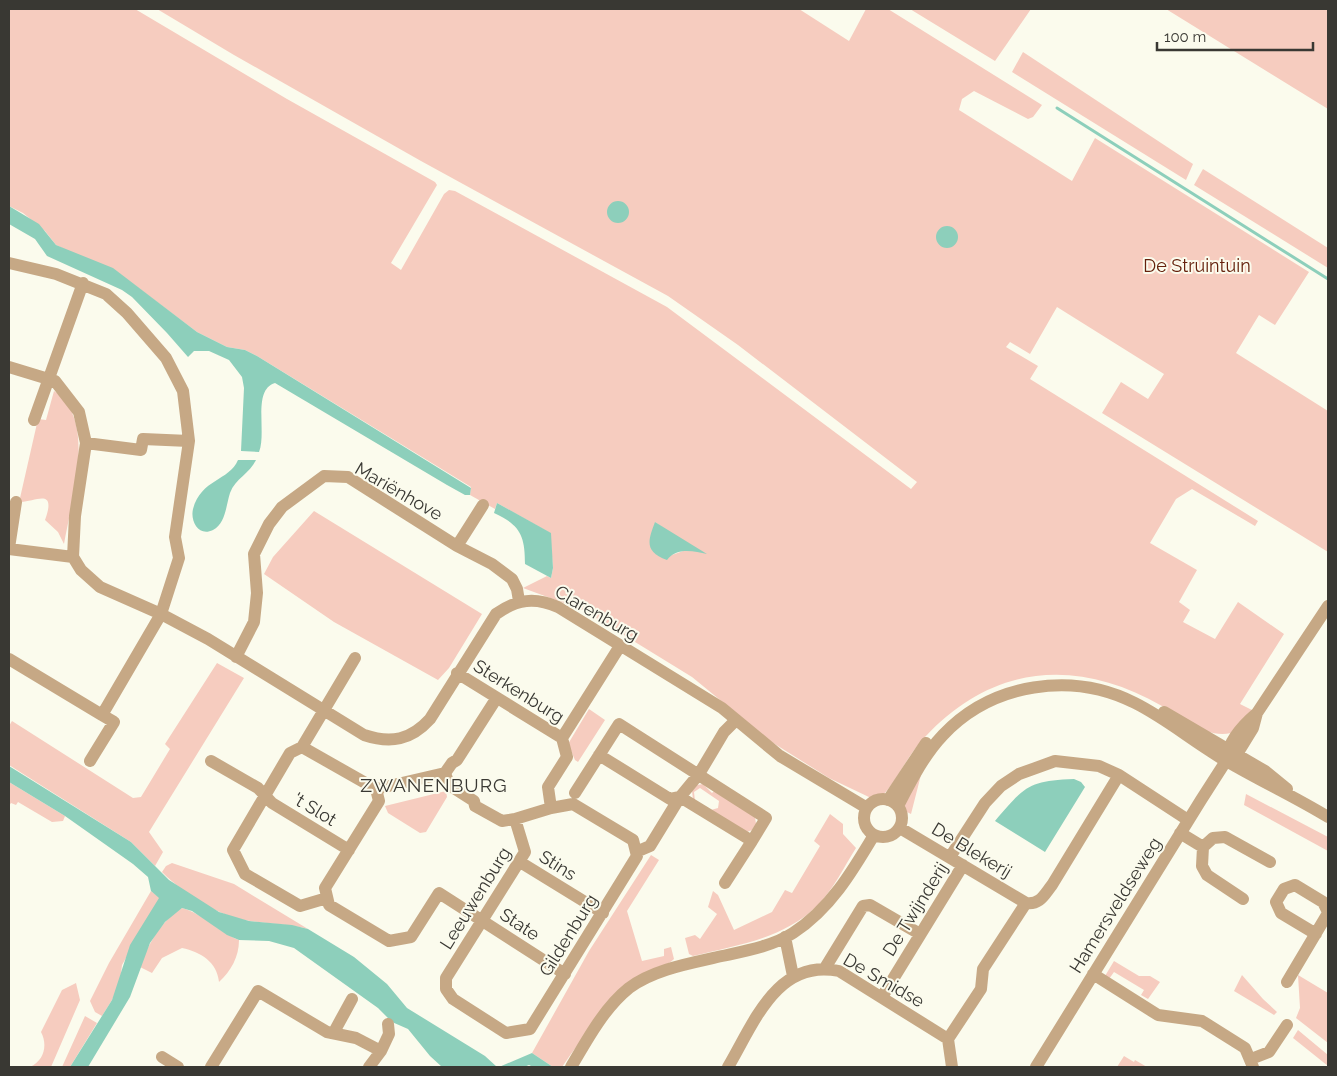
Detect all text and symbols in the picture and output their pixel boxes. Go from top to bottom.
scale bar [1157,20,1313,52]
text: 100 m [1164,28,1206,46]
park label: De Struintuin [1143,255,1251,276]
street label: Mariënhove [352,458,447,525]
street label: Clarenburg [551,581,643,645]
street label: Sterkenburg [470,655,568,727]
district label: ZWANENBURG [360,774,508,796]
street label: 't Slot [290,788,340,830]
street label: De Blekerij [928,818,1016,882]
street label: Hamersveldseweg [1065,833,1165,977]
street label: Leeuwenburg [435,843,515,953]
street label: Stins [536,846,581,885]
street label: De Twijnderij [878,858,952,960]
street label: Gildenburg [534,890,602,980]
street label: State [496,903,544,945]
street label: De Smidse [840,948,929,1012]

